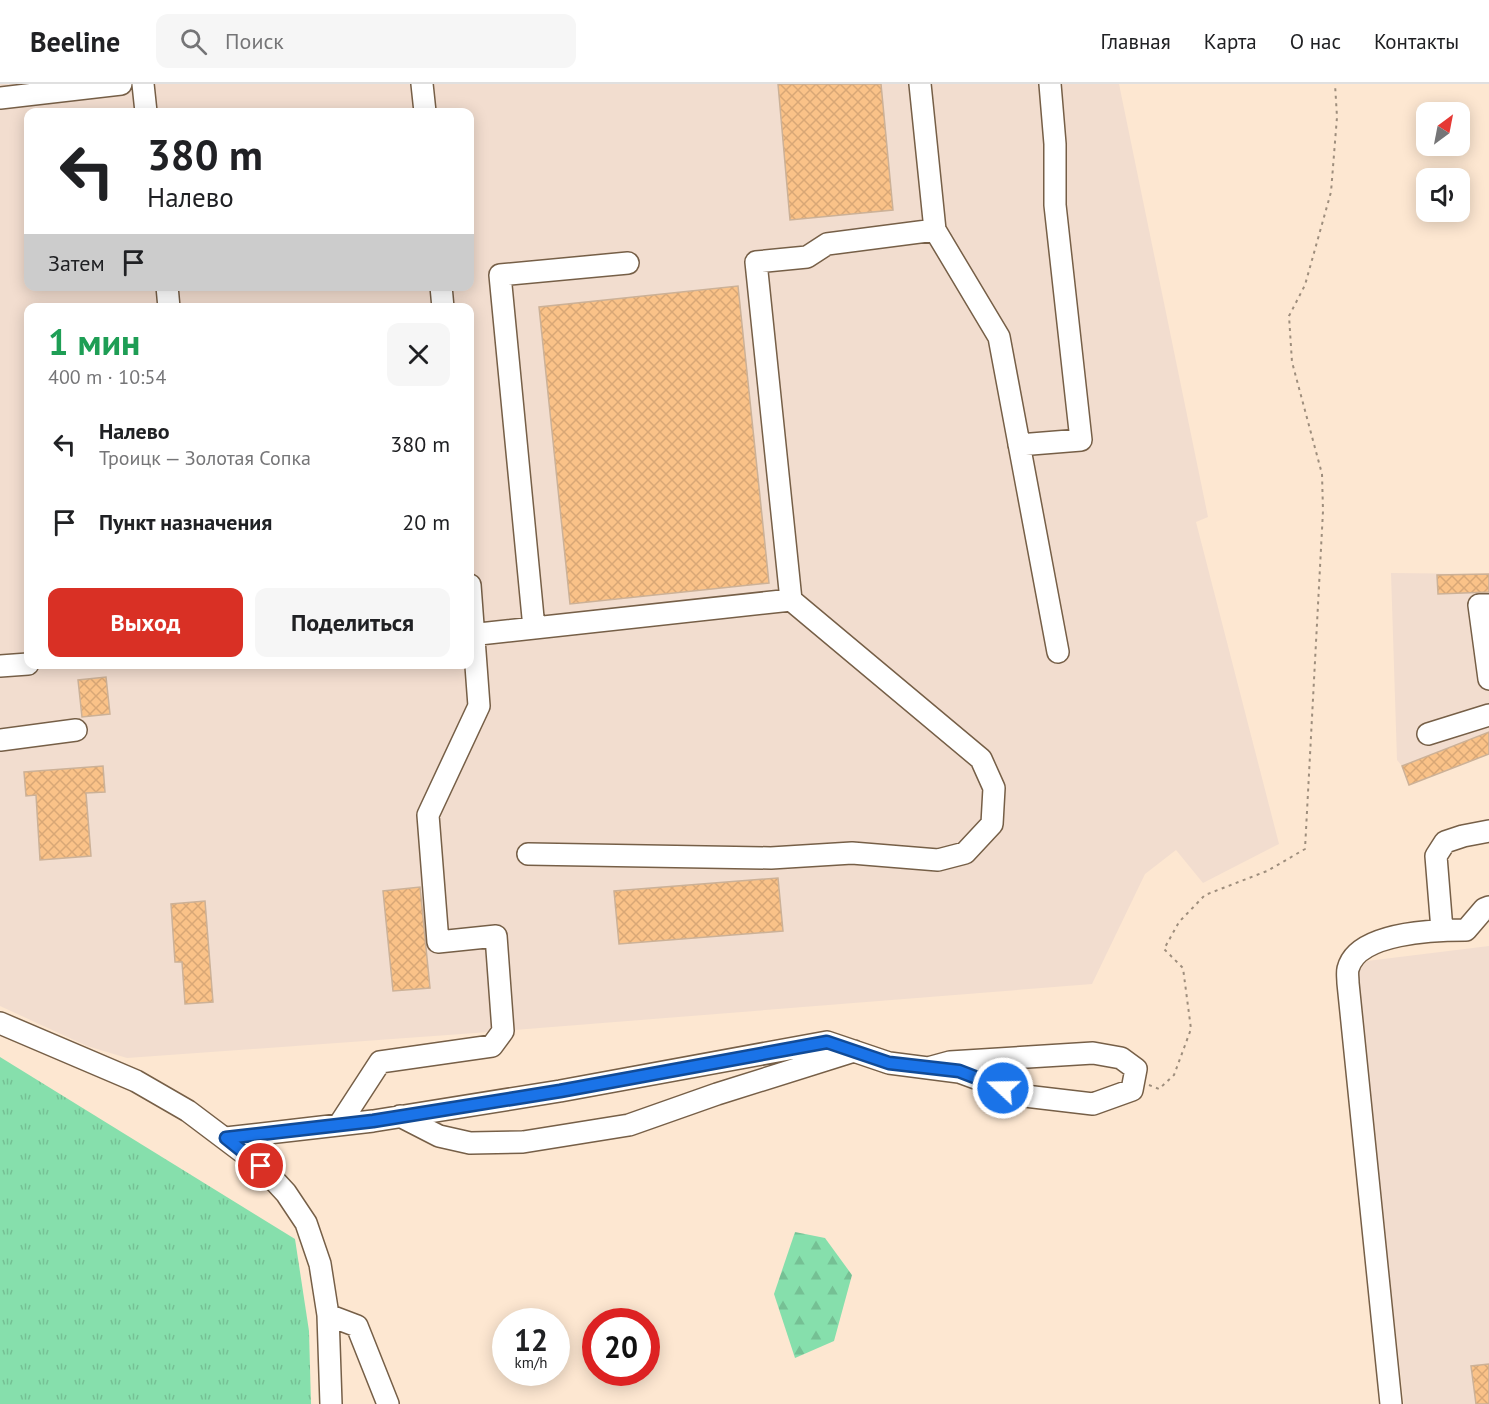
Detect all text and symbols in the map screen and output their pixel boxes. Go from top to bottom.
search box [156,14,576,68]
text: Beeline [30,23,120,60]
icon: search [177,25,210,58]
text: Поиск [225,27,284,55]
text: Главная [1100,28,1171,55]
text: Карта [1204,28,1257,55]
text: О нас [1290,28,1341,55]
text: Контакты [1374,28,1459,55]
north arrow [1416,102,1470,156]
map controls [1416,102,1470,222]
text: 380 m [147,127,263,182]
icon: left [48,132,126,210]
button: sound [1416,168,1470,222]
text: Налево [147,180,234,214]
icon: arrive [117,246,150,279]
text: Затем [48,249,105,277]
text: 1 мин [48,318,140,365]
button: close [387,323,450,386]
text: 400 m · 10:54 [48,364,166,390]
text: Налево [99,417,170,445]
icon: left [48,428,81,461]
text: 380 m [390,430,450,458]
text: Троицк — Золотая Сопка [99,445,311,471]
icon: arrive [48,506,81,539]
text: Пункт назначения [99,508,272,536]
text: 20 m [402,508,450,536]
button: Выход [48,588,243,657]
button: Поделиться [255,588,450,657]
position arrow [971,1056,1035,1120]
pin [235,1140,286,1191]
icon: arrive [244,1149,277,1182]
speed limit sign: 20 [582,1308,660,1386]
text: 12 [514,1320,548,1359]
text: km/h [515,1353,547,1372]

